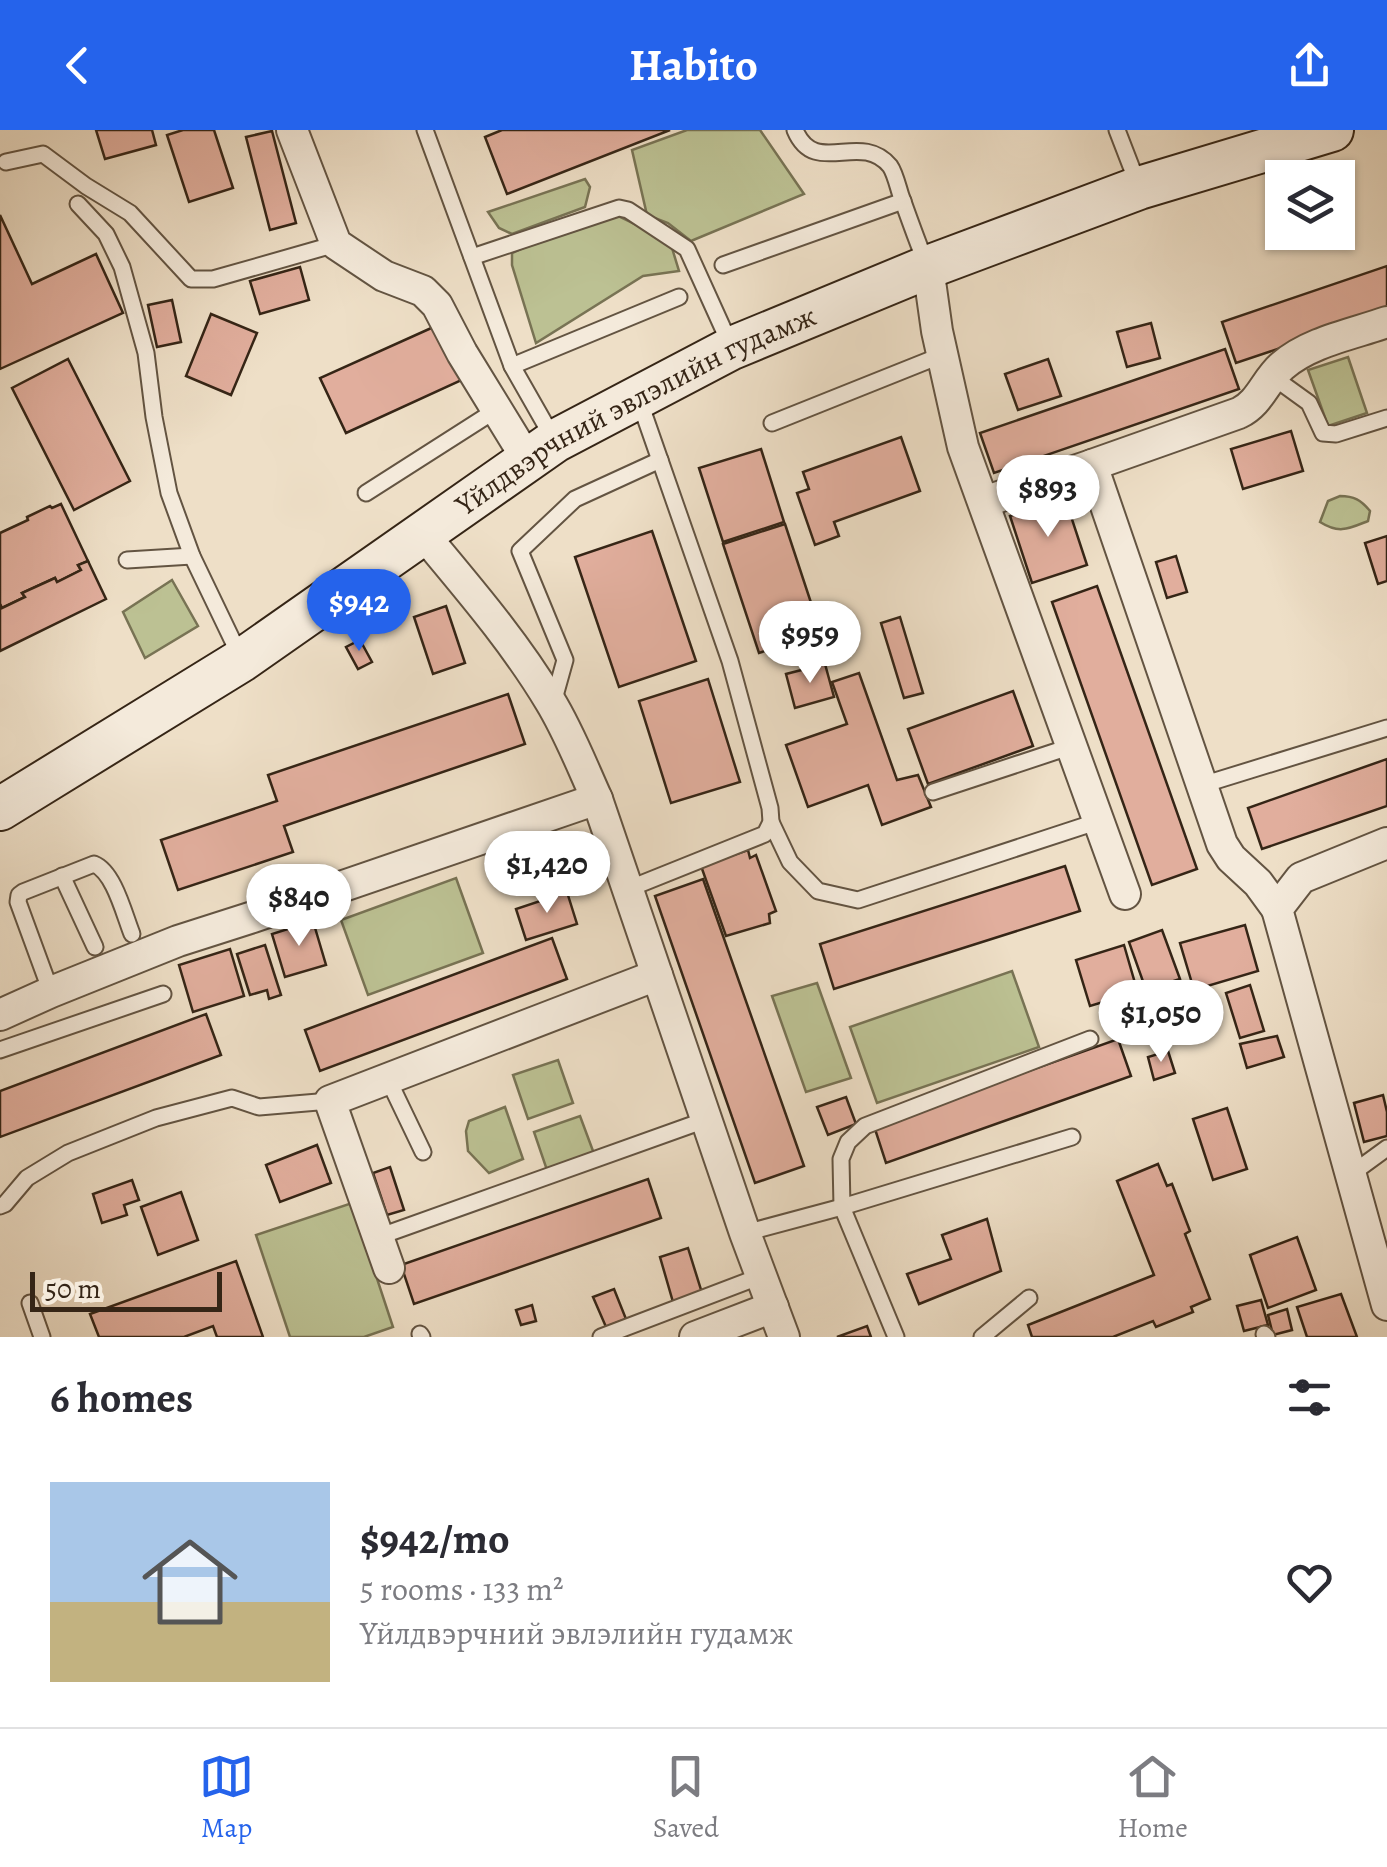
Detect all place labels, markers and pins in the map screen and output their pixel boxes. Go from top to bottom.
pin: $893 [989,455,1107,540]
pin: $942 [300,569,418,654]
pin: $959 [751,601,869,686]
pin: $1,420 [466,831,628,916]
pin: $840 [240,864,358,949]
pin: $1,050 [1080,980,1242,1065]

